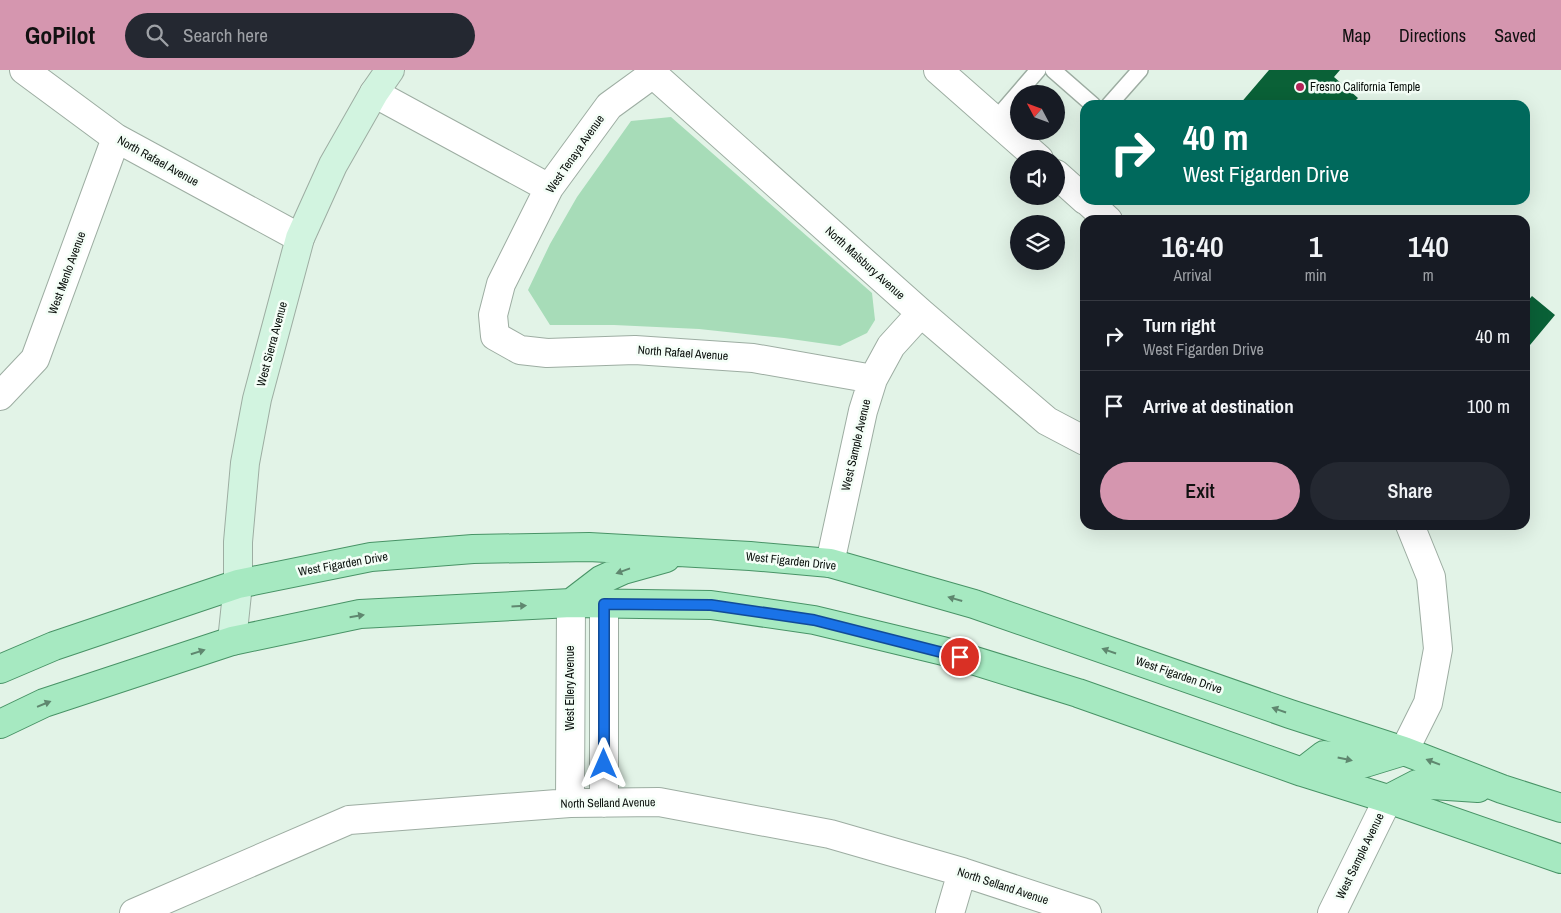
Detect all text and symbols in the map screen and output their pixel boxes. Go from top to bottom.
search box [125,13,475,58]
text: GoPilot [25,19,95,51]
icon: search [143,21,171,49]
text: Search here [183,22,268,48]
text: Map [1342,23,1371,48]
text: Directions [1399,23,1466,48]
text: Saved [1494,23,1536,48]
place label: Fresno California Temple [1310,79,1420,95]
marker: Fresno California Temple [1294,81,1306,93]
north arrow [1010,85,1065,140]
map controls [1010,85,1065,270]
street label: West Tenaya Avenue [542,112,608,196]
text: 40 m [1183,114,1248,161]
icon: right [1100,120,1165,185]
street label: North Rafael Avenue [114,132,202,190]
button: sound [1010,150,1065,205]
text: West Figarden Drive [1183,159,1349,189]
button: layers [1010,215,1065,270]
street label: North Malsbury Avenue [822,223,908,303]
text: 16:40 [1161,226,1224,266]
text: 1 [1309,226,1323,266]
text: 140 [1408,226,1449,266]
street label: West Menlo Avenue [45,229,89,317]
text: Arrival [1173,264,1211,286]
text: min [1305,264,1327,286]
text: m [1423,264,1434,286]
street label: West Sierra Avenue [253,300,291,388]
text: Turn right [1143,312,1215,338]
icon: right [1100,322,1128,350]
text: 40 m [1475,323,1510,349]
text: West Figarden Drive [1143,338,1264,360]
street label: North Rafael Avenue [637,342,729,364]
icon: arrive [1100,392,1128,420]
text: Arrive at destination [1143,393,1294,419]
text: 100 m [1467,393,1510,419]
street label: West Sample Avenue [838,398,874,492]
button: Exit [1100,462,1300,520]
button: Share [1310,462,1510,520]
street label: West Figarden Drive [297,548,389,580]
street label: West Figarden Drive [745,548,837,574]
one-way arrow [615,567,630,575]
one-way arrow [948,594,963,602]
one-way arrow [511,602,527,610]
one-way arrow [349,611,365,619]
pin [939,636,981,678]
icon: arrive [946,643,974,671]
street label: West Ellery Avenue [562,646,578,731]
one-way arrow [1101,647,1116,655]
one-way arrow [191,648,206,655]
street label: West Figarden Drive [1134,653,1224,697]
one-way arrow [37,699,52,707]
one-way arrow [1271,706,1286,714]
position arrow [577,737,629,789]
one-way arrow [1337,756,1353,764]
one-way arrow [1425,758,1440,766]
street label: North Selland Avenue [560,794,656,812]
street label: West Sample Avenue [1332,810,1388,902]
street label: North Selland Avenue [955,864,1051,908]

